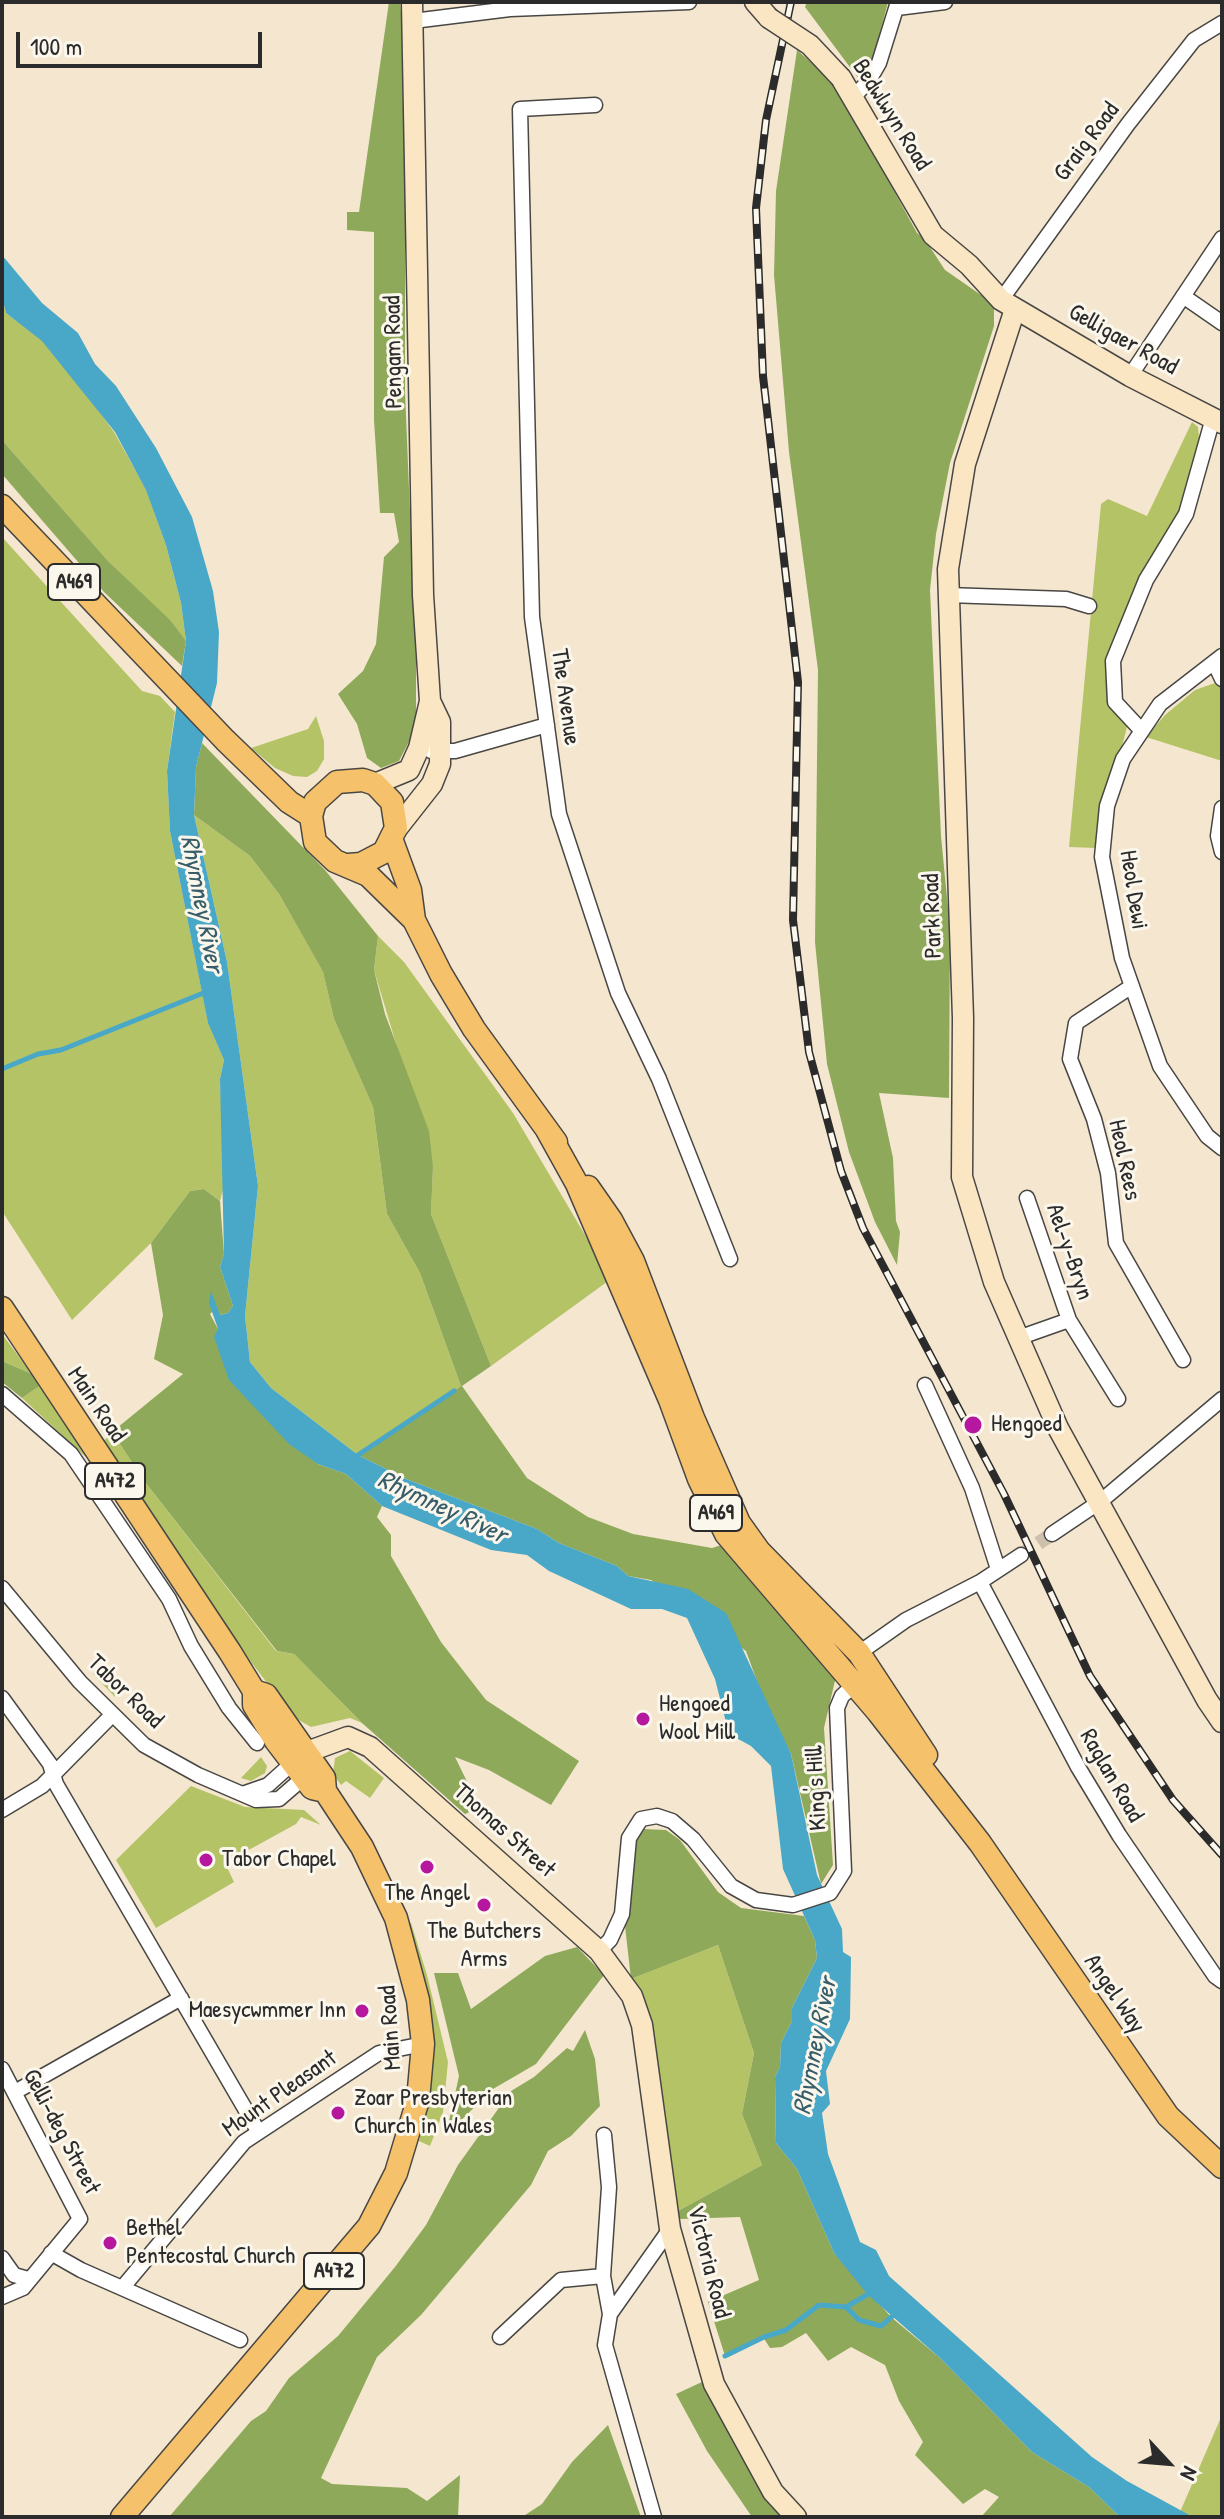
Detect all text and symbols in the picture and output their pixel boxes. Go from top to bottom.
scale bar [20,16,266,66]
text: 100 m [30,30,82,62]
street label: Bedwlwyn Road [846,54,936,176]
street label: Graig Road [1048,97,1126,187]
street label: Pengam Road [379,295,409,409]
street label: Gelligaer Road [1063,298,1183,382]
road number: A469 [48,564,100,600]
street label: The Avenue [544,647,586,747]
water label: Rhymney River [172,833,230,975]
street label: Heol Dewi [1113,848,1153,932]
street label: Park Road [917,873,949,959]
street label: Heol Rees [1101,1117,1147,1203]
street label: Ael-y-Bryn [1039,1200,1099,1304]
street label: Main Road [60,1362,132,1448]
place label: Hengoed [991,1411,1062,1439]
marker: Hengoed [962,1414,984,1436]
road number: A472 [85,1463,145,1499]
water label: Rhymney River [372,1465,512,1551]
road number: A469 [690,1495,742,1531]
street label: Tabor Road [81,1649,169,1735]
place label: Hengoed Wool Mill [659,1691,735,1747]
marker: Hengoed Wool Mill [634,1710,652,1728]
street label: Raglan Road [1073,1724,1149,1828]
street label: King's Hill [800,1745,834,1831]
street label: Thomas Street [447,1778,561,1884]
place label: Tabor Chapel [222,1846,336,1874]
marker: Tabor Chapel [197,1851,215,1869]
marker: The Angel [418,1858,436,1876]
place label: The Angel [384,1880,470,1908]
marker: The Butchers Arms [475,1896,493,1914]
place label: The Butchers Arms [427,1918,541,1974]
street label: Angel Way [1077,1949,1151,2039]
water label: Rhymney River [787,1975,845,2117]
street label: Main Road [374,1985,408,2071]
place label: Maesycwmmer Inn [189,1997,346,2025]
marker: Maesycwmmer Inn [353,2002,371,2020]
street label: Mount Pleasant [217,2044,343,2144]
street label: Gelli-deg Street [16,2065,106,2199]
place label: Zoar Presbyterian Church in Wales [354,2085,512,2141]
marker: Zoar Presbyterian Church in Wales [329,2104,347,2122]
street label: Victoria Road [680,2203,736,2321]
place label: Bethel Pentecostal Church [126,2215,295,2271]
marker: Bethel Pentecostal Church [101,2234,119,2252]
road number: A472 [304,2253,364,2289]
north arrow [1128,2423,1208,2503]
text: N [1174,2462,1206,2485]

